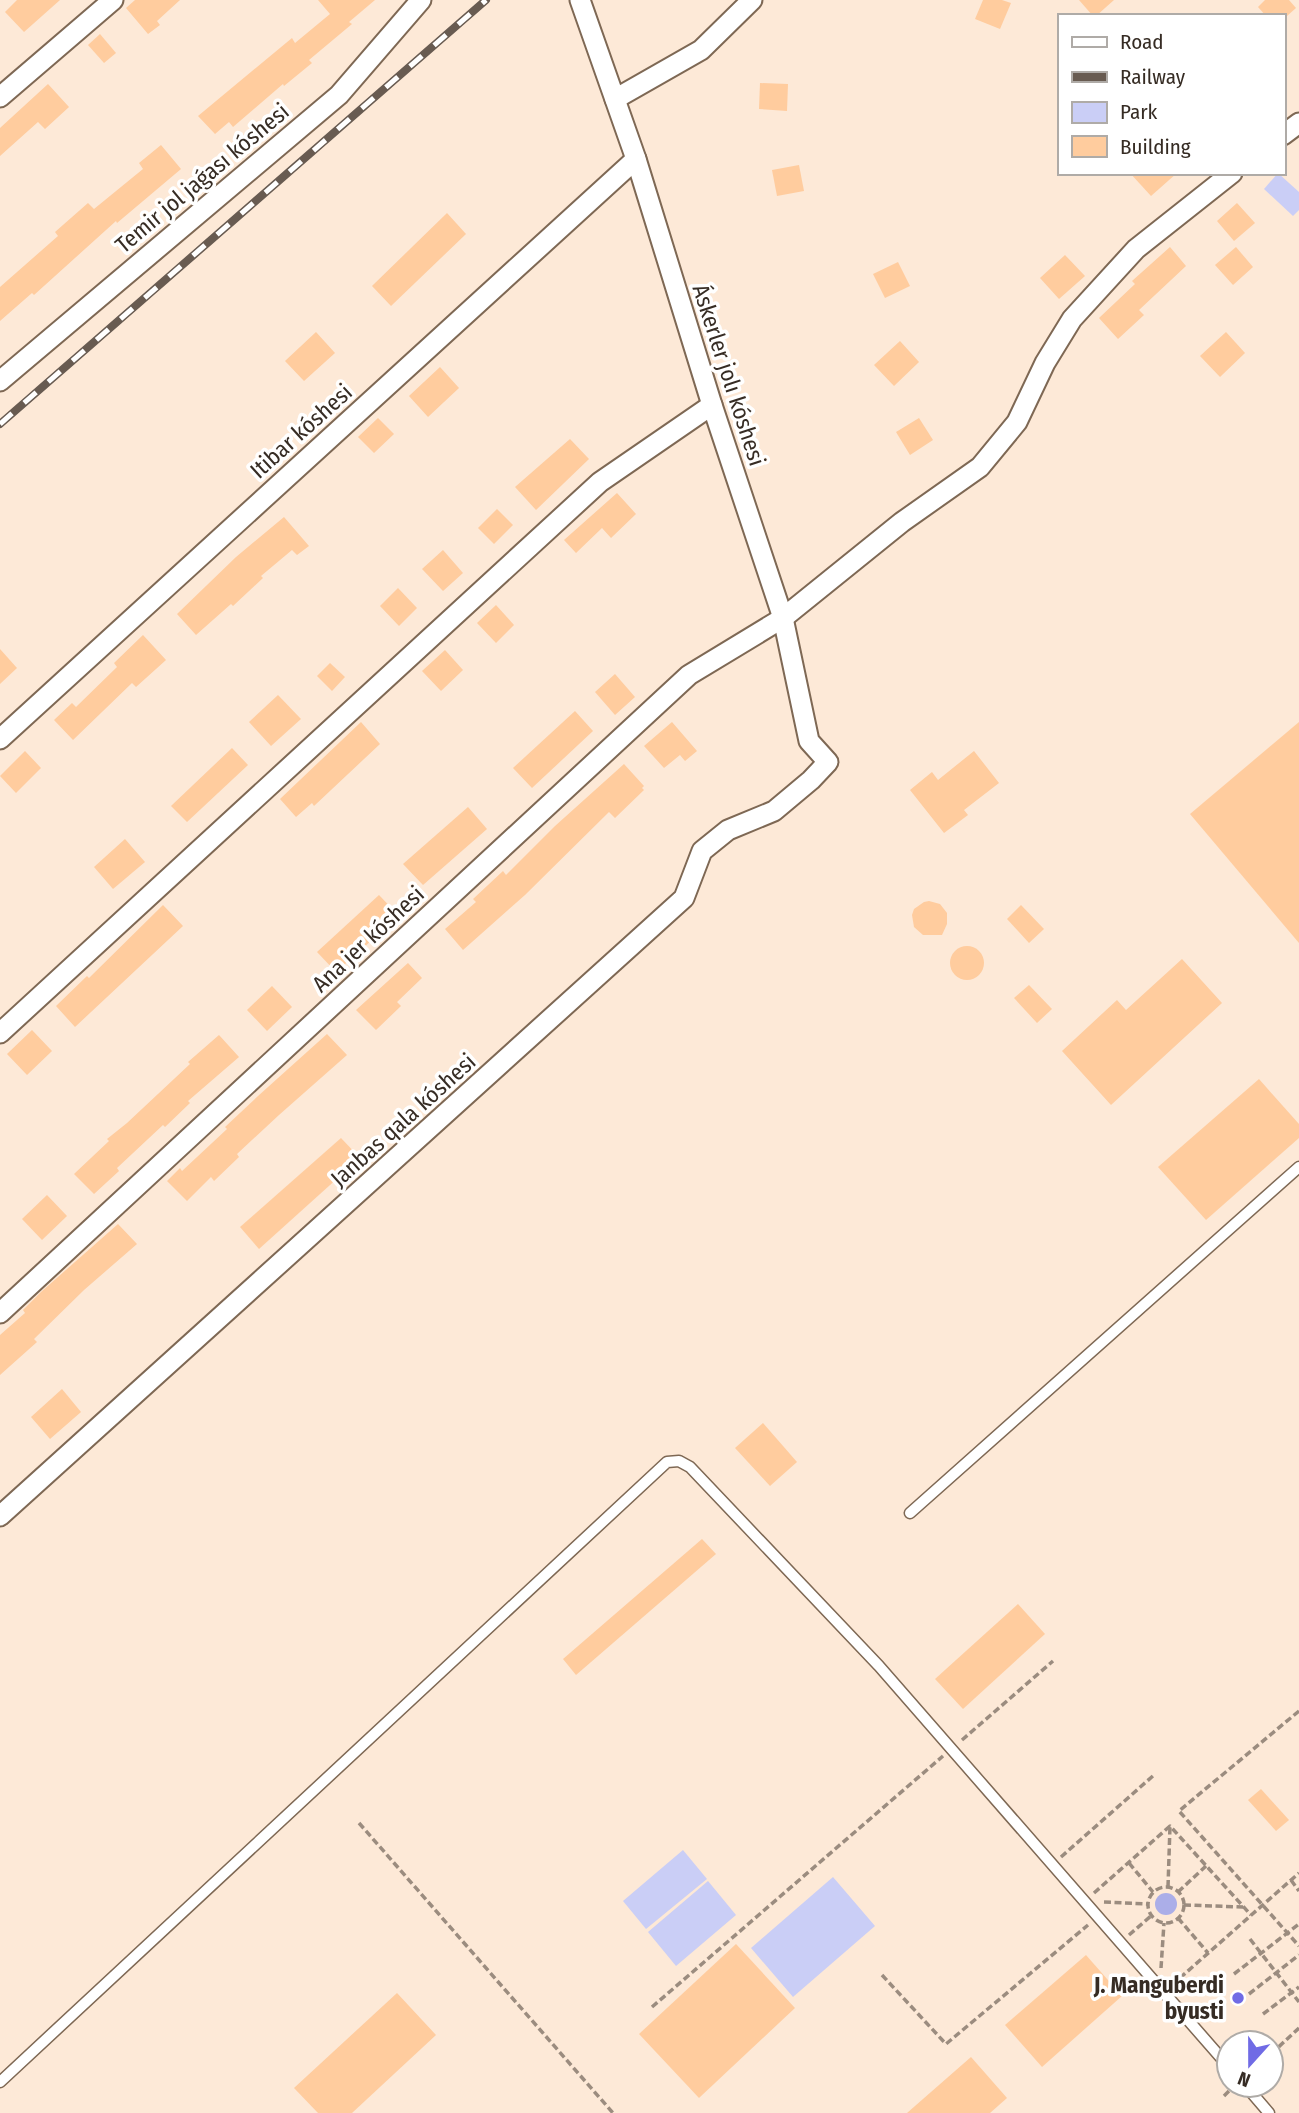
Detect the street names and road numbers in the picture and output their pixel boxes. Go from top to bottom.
street label: Temir jol jaǵası kóshesi [110,97,294,259]
street label: Áskerler jolı kóshesi [686,280,773,469]
street label: Itibar kóshesi [244,378,358,484]
street label: Ana jer kóshesi [306,880,430,998]
street label: Janbas qala kóshesi [325,1048,481,1192]

